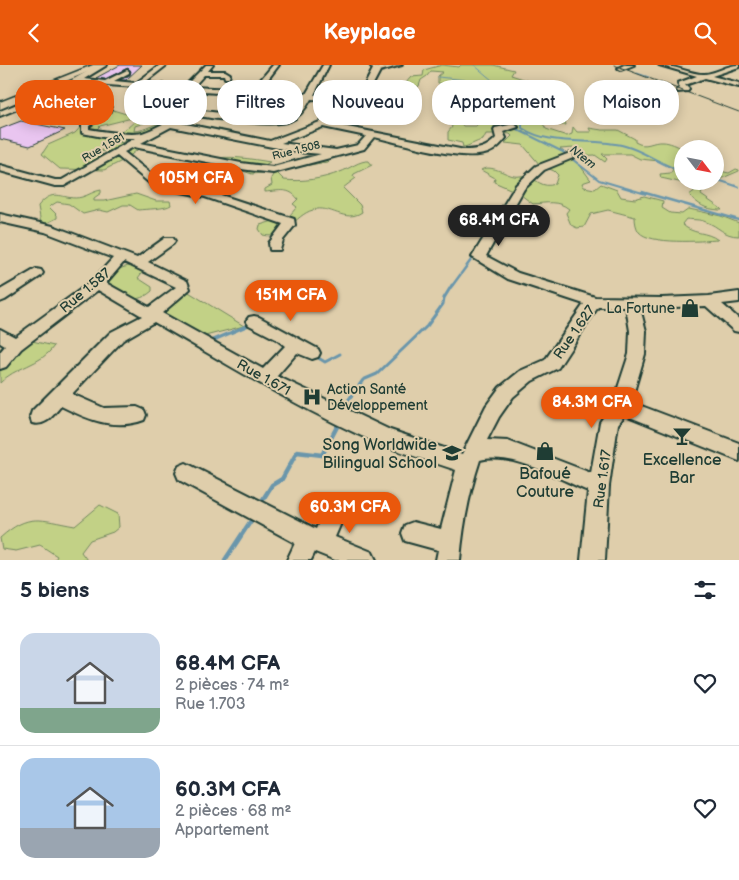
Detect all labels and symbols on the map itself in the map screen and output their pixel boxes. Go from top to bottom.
street label: Rue 1.581 [80,130,127,165]
street label: Rue 1.508 [271,138,321,163]
north arrow [674,140,724,190]
water label: Ntem [567,142,599,172]
pin: 105M CFA [144,163,248,205]
pin: 68.4M CFA [442,205,556,247]
street label: Rue 1.587 [56,264,114,317]
pin: 151M CFA [239,279,343,322]
shop icon: La Fortune [679,297,701,319]
place label: La Fortune [606,300,675,317]
street label: Rue 1.627 [550,302,599,362]
street label: Rue 1.671 [234,356,294,399]
place label: Action Santé Développement [327,381,429,414]
hospital icon: Action Santé Développement [301,386,323,408]
pin: 84.3M CFA [535,387,649,429]
bar icon: Excellence Bar [671,425,693,447]
place label: Song Worldwide Bilingual School [322,436,438,473]
shop icon: Bafoué Couture [534,440,556,462]
school or university icon: Song Worldwide Bilingual School [441,442,463,464]
street label: Rue 1.617 [590,449,615,509]
place label: Excellence Bar [642,451,722,488]
place label: Bafoué Couture [516,465,574,502]
pin: 60.3M CFA [293,491,407,534]

